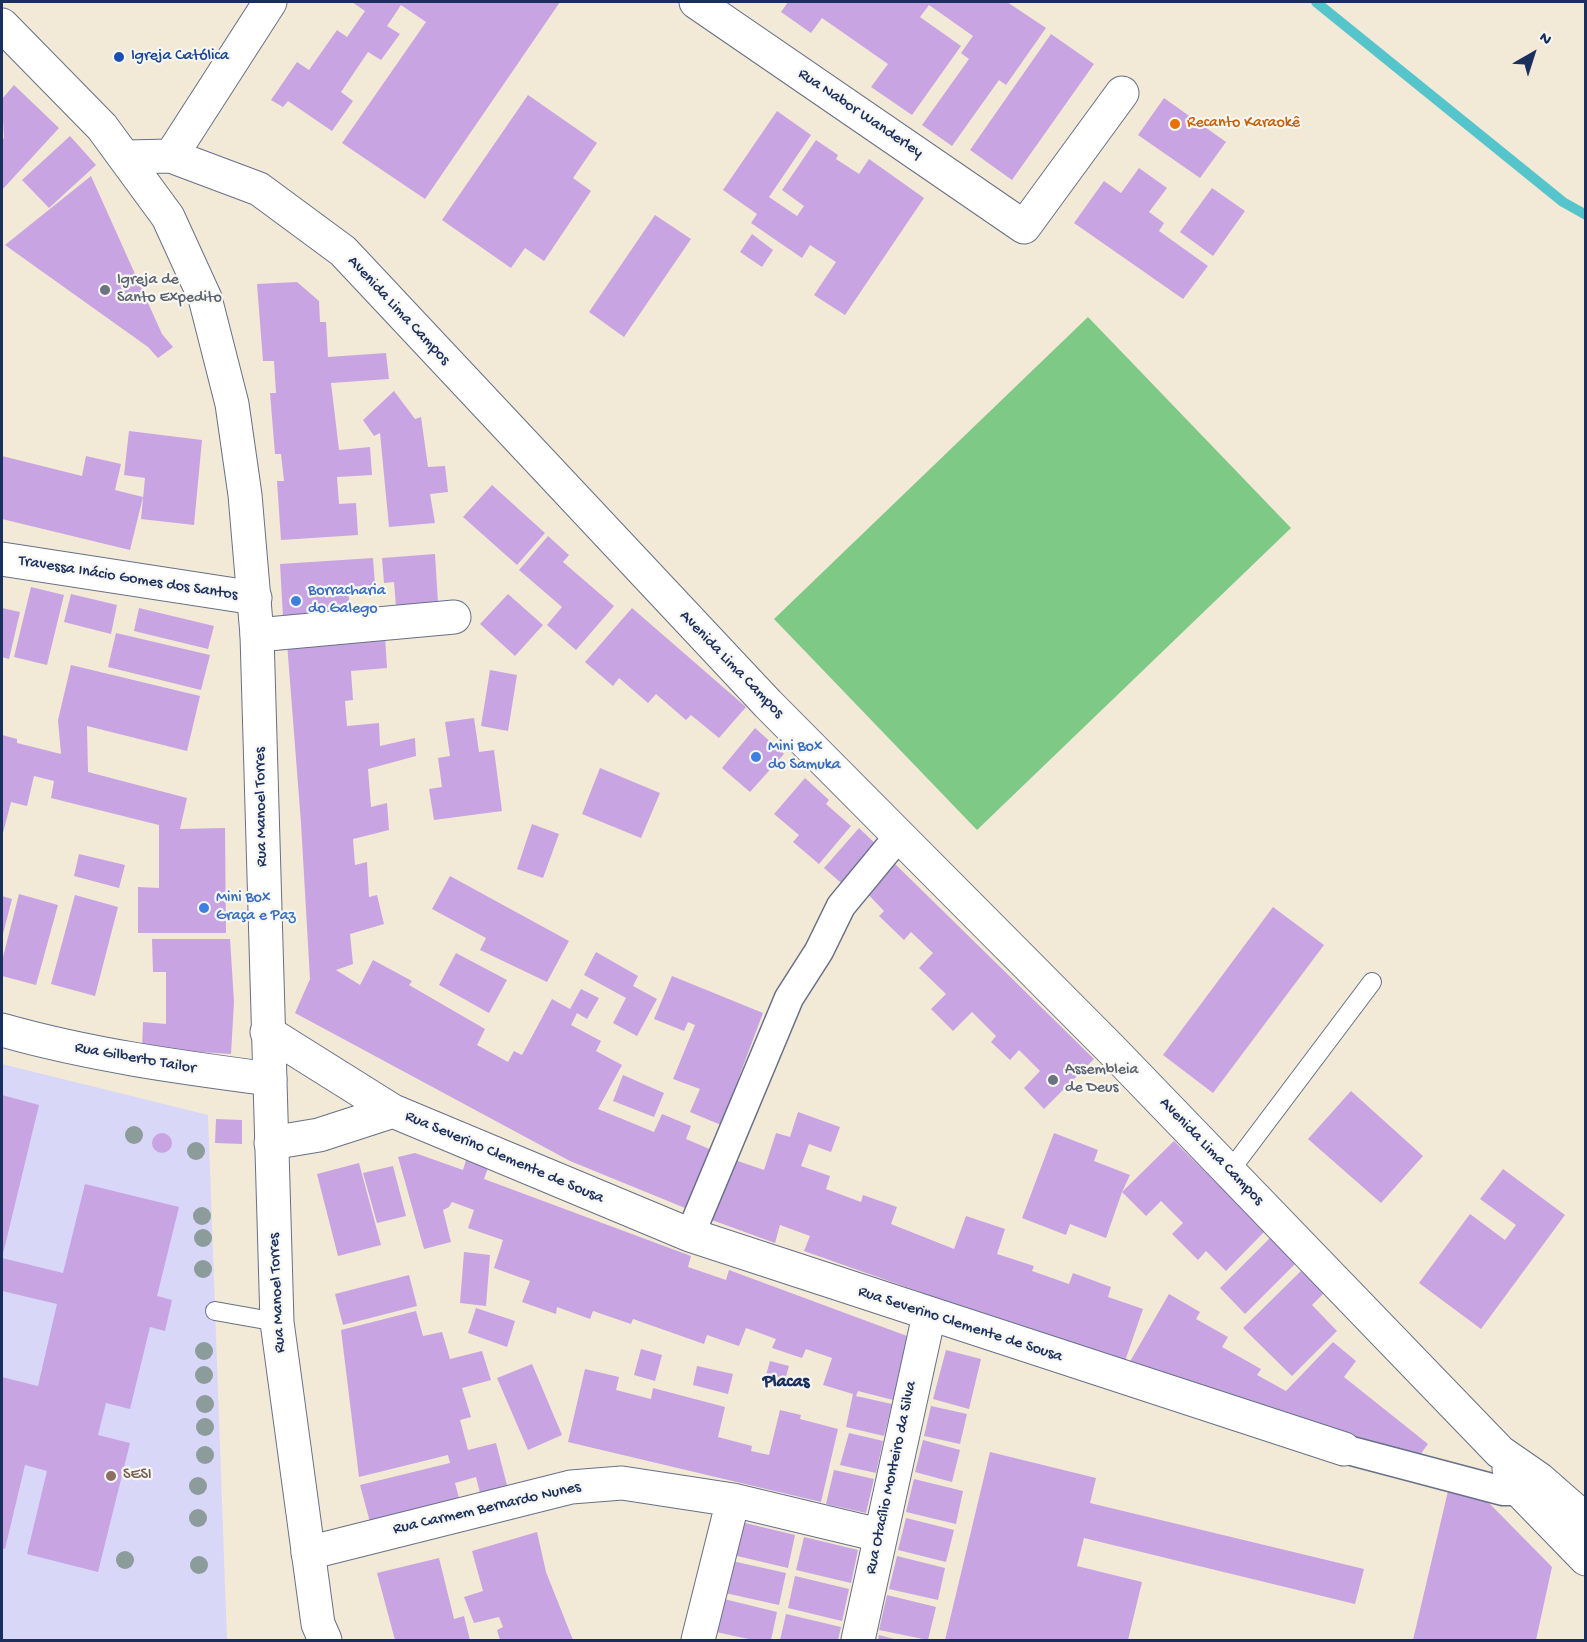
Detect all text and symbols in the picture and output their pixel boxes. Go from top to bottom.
north arrow [1503,24,1563,84]
text: N [1535,29,1555,50]
place label: Igreja Católica [131,47,229,67]
marker: Igreja Católica [112,50,126,64]
street label: Rua Nabor Wanderley [794,65,926,163]
place label: Recanto Karaokê [1187,114,1300,134]
marker: Recanto Karaokê [1168,117,1182,131]
street label: Avenida Lima Campos [342,252,454,370]
place label: Igreja de Santo Expedito [117,271,222,309]
marker: Igreja de Santo Expedito [98,283,112,297]
street label: Travessa Inácio Gomes dos Santos [17,552,239,606]
place label: Borracharia do Galego [308,582,386,620]
marker: Borracharia do Galego [289,594,303,608]
street label: Avenida Lima Campos [675,607,787,723]
place label: Mini Box do Samuka [768,738,841,776]
street label: Rua Manoel Torres [251,747,273,867]
marker: Mini Box do Samuka [749,750,763,764]
place label: Mini Box Graça e Paz [216,889,296,927]
marker: Mini Box Graça e Paz [197,901,211,915]
street label: Rua Gilberto Tailor [73,1039,197,1079]
place label: Assembleia de Deus [1065,1061,1138,1099]
marker: Assembleia de Deus [1046,1073,1060,1087]
street label: Avenida Lima Campos [1155,1094,1267,1210]
street label: Rua Severino Clemente de Sousa [402,1107,606,1209]
street label: Rua Manoel Torres [265,1233,291,1353]
street label: Rua Severino Clemente de Sousa [855,1283,1065,1367]
district label: Placas [763,1372,809,1394]
street label: Rua Otacílio Monteiro da Silva [862,1380,922,1576]
place label: SESI [123,1466,152,1486]
marker: SESI [104,1469,118,1483]
street label: Rua Carmem Bernardo Nunes [391,1478,583,1540]

